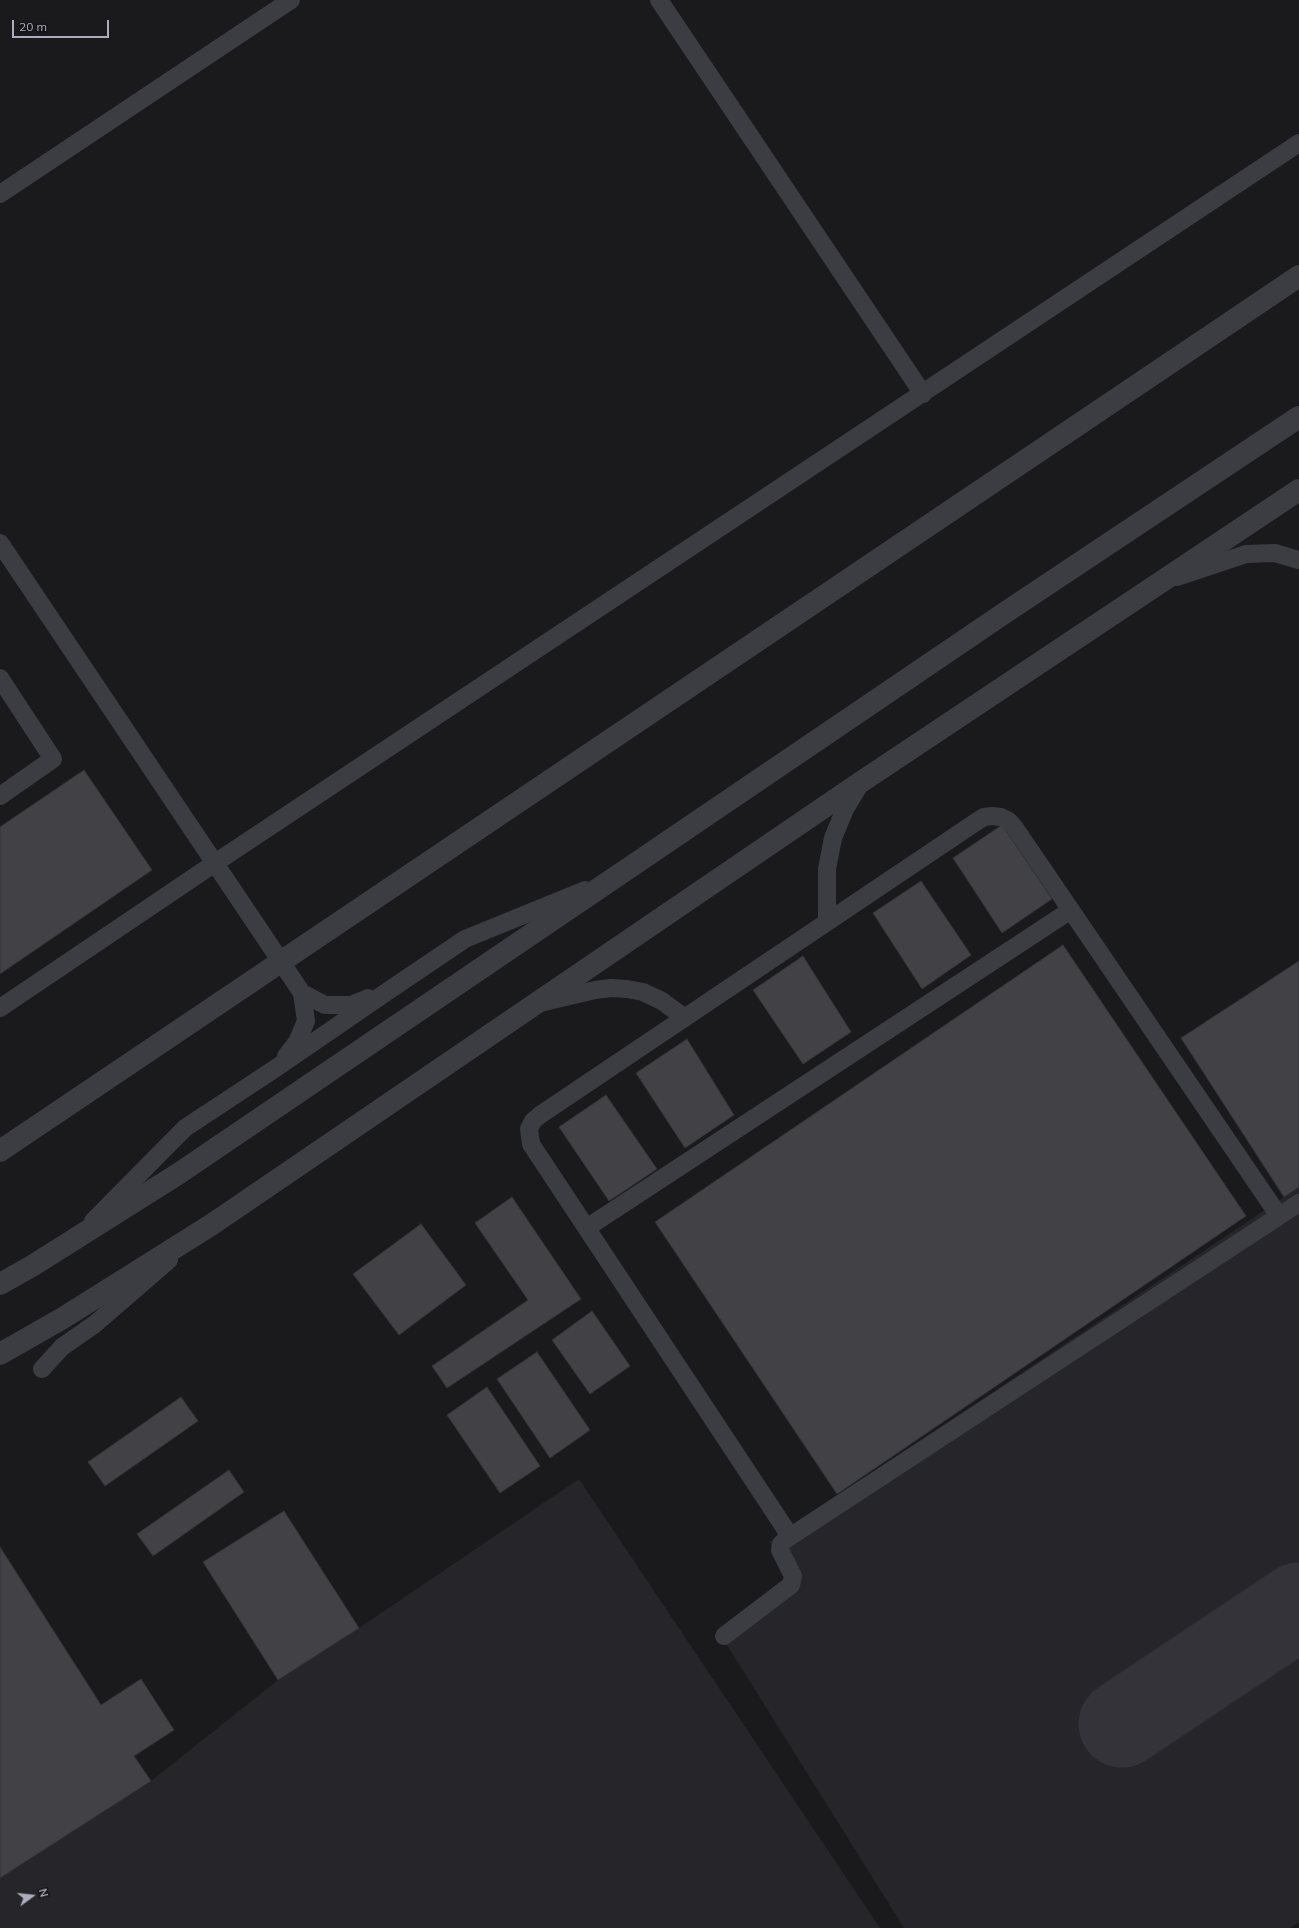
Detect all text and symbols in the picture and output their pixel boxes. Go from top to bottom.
scale bar [14,12,111,38]
text: 20 m [19,19,47,34]
north arrow [12,1876,52,1916]
text: N [36,1887,51,1899]

